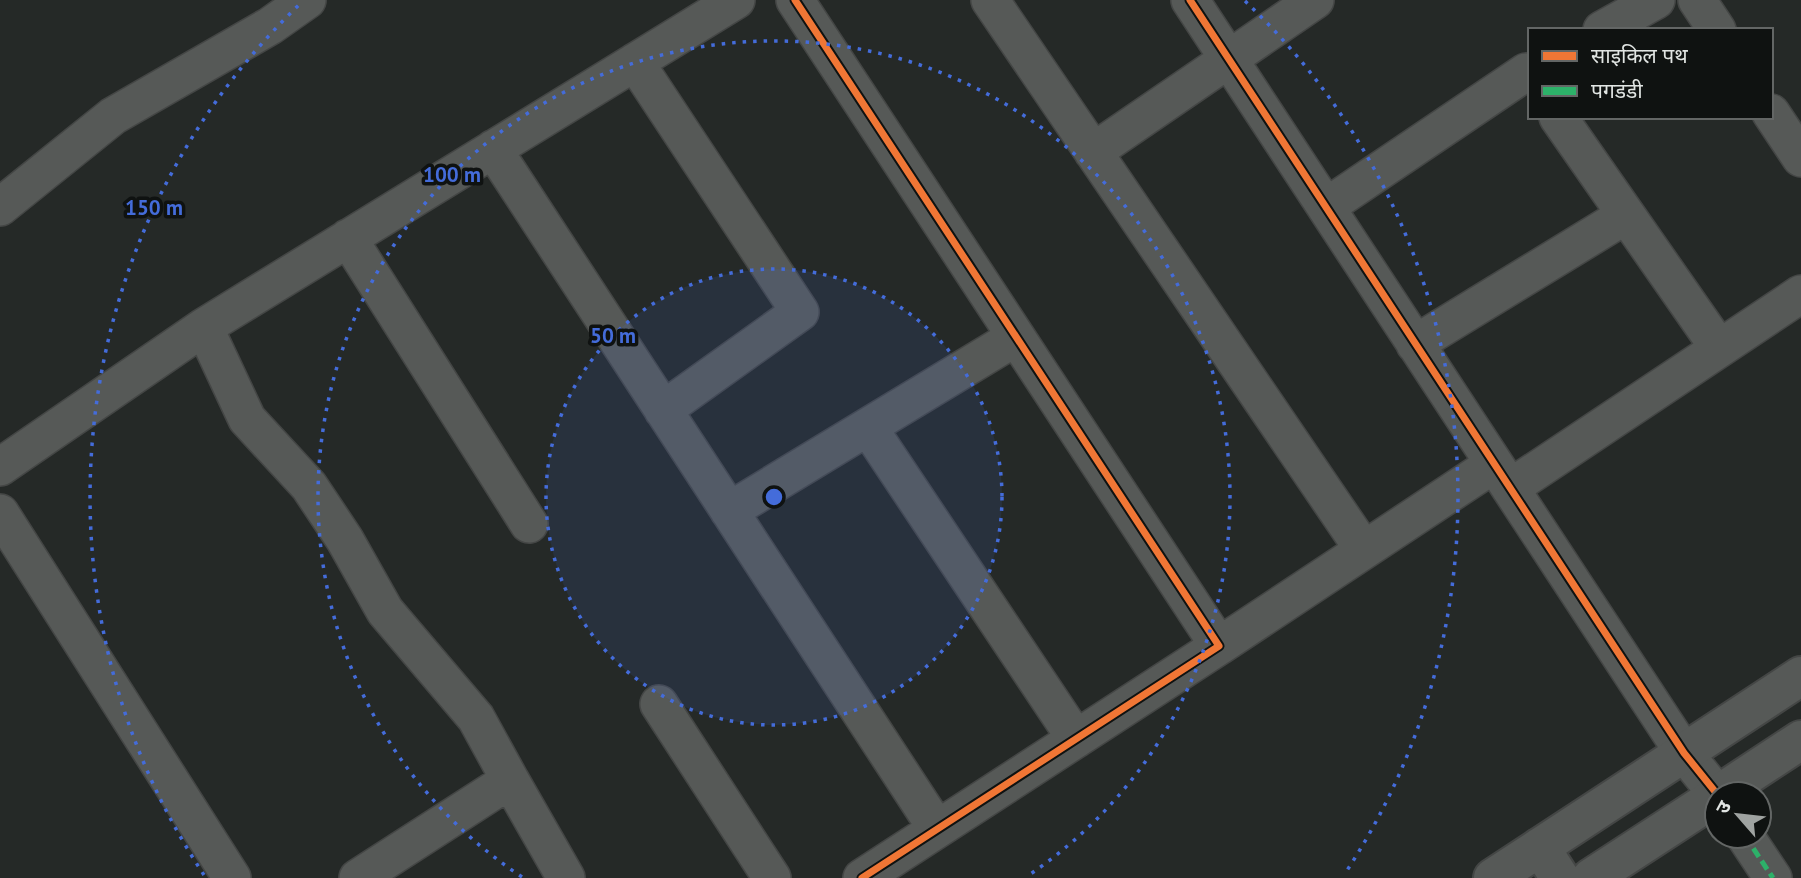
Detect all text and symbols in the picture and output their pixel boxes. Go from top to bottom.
legend [1528,28,1773,119]
text: साइकिल पथ [1591,42,1688,69]
text: पगडंडी [1591,77,1643,104]
text: 100 m [423,161,481,188]
text: 150 m [125,194,183,221]
text: 50 m [590,322,636,349]
centre of rings [762,485,786,509]
north arrow [1703,780,1773,850]
text: उ [1710,796,1737,818]

